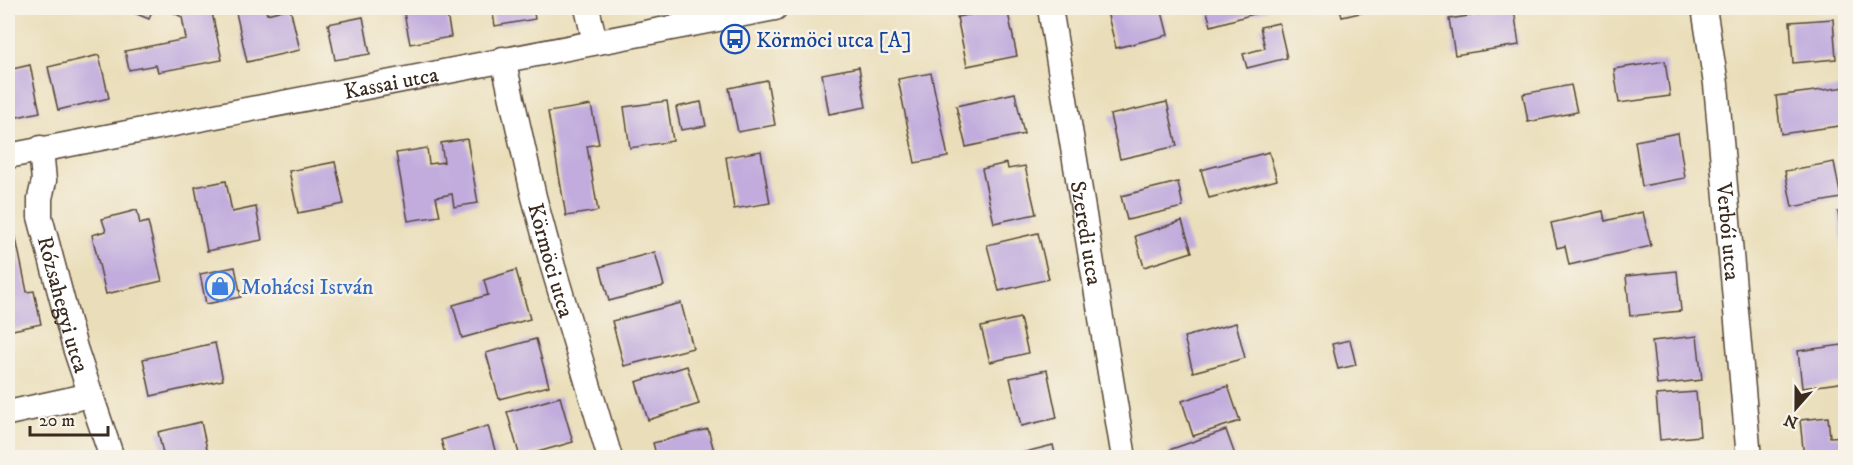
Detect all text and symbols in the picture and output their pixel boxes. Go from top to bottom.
bus stop icon: Körmöci utca [A] [719,23,751,55]
place label: Körmöci utca [A] [756,27,912,54]
street label: Kassai utca [342,61,441,106]
street label: Szeredi utca [1064,179,1107,288]
street label: Verbói utca [1710,181,1745,282]
street label: Körmöci utca [521,200,580,322]
street label: Rózsahegyi utca [31,233,95,377]
shop icon: Mohácsi István [204,270,236,302]
place label: Mohácsi István [241,274,374,301]
north arrow [1766,378,1826,438]
scale bar [30,399,108,437]
text: N [1781,409,1801,433]
text: 20 m [39,410,75,432]

